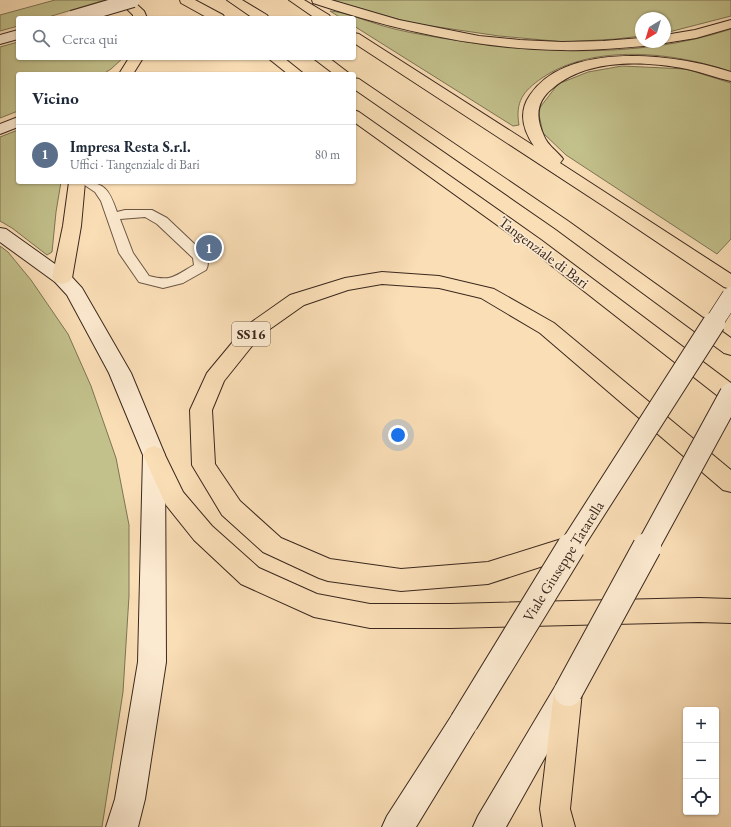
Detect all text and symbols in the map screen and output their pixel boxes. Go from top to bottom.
north arrow [635,12,671,48]
search box [16,16,356,60]
icon: search [30,27,52,49]
text: Cerca qui [62,29,118,48]
text: Vicino [32,87,79,109]
text: Impresa Resta S.r.l. [70,137,191,156]
text: 1 [42,146,48,163]
text: 80 m [315,146,340,163]
text: Uffici · Tangenziale di Bari [70,156,200,173]
street label: Tangenziale di Bari [495,212,593,292]
pin: 1 [196,233,222,263]
road number: SS16 [232,322,270,346]
your location [388,425,408,445]
street label: Viale Giuseppe Tatarella [518,497,608,625]
map controls [683,707,719,815]
button: + [683,707,719,743]
button: − [683,743,719,779]
button: locate [683,779,719,815]

